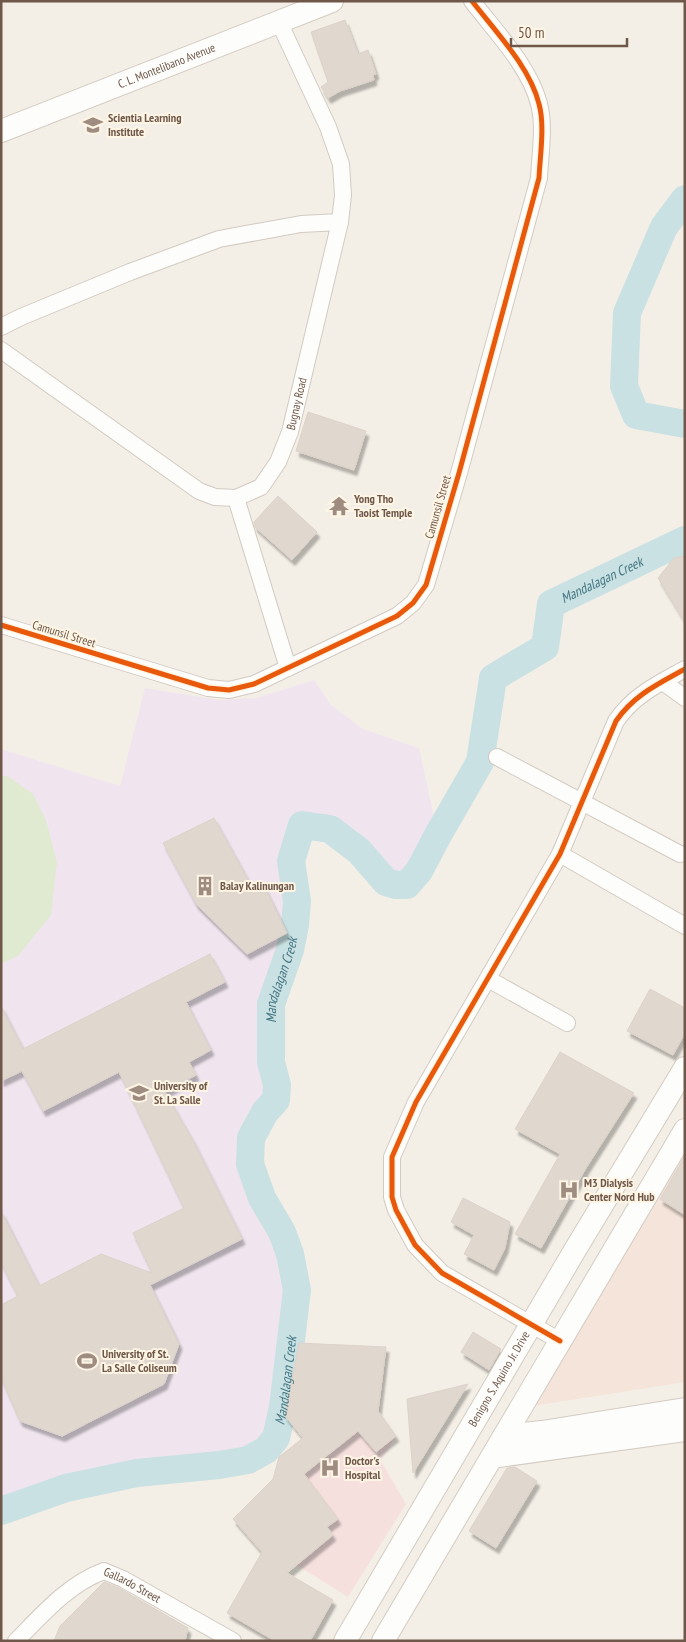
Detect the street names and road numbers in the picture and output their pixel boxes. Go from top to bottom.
street label: C. L. Montelibano Avenue [116,40,217,91]
street label: Bugnay Road [283,376,310,431]
street label: Camunsil Street [421,473,454,540]
street label: Camunsil Street [31,617,98,650]
street label: Benigno S. Aquino Jr. Drive [465,1328,533,1429]
street label: Gallardo Street [102,1564,164,1606]

